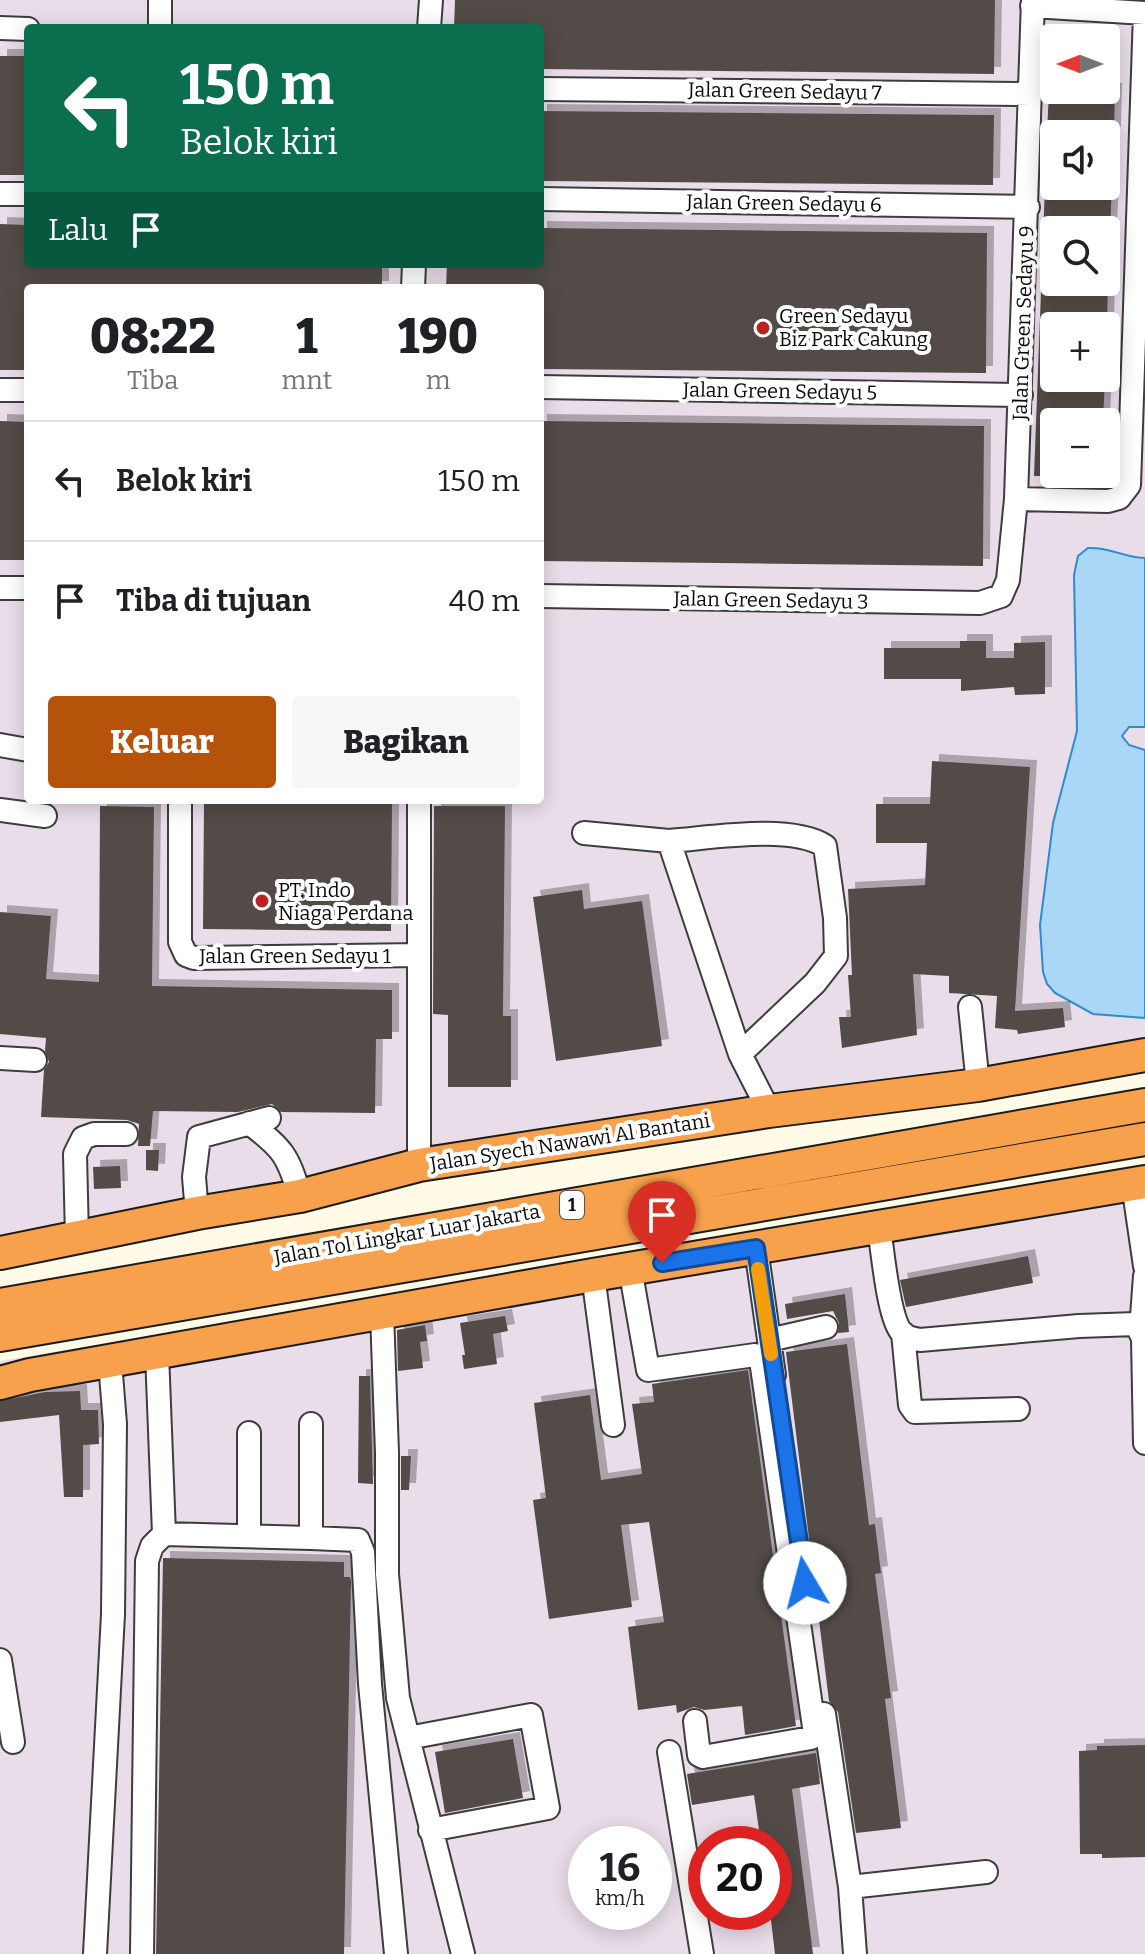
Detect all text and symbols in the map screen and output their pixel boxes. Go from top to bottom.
north arrow [1040,24,1120,104]
map controls [1040,24,1120,488]
text: 150 m [180,52,334,119]
icon: left [48,56,152,160]
street label: Jalan Green Sedayu 7 [687,77,882,105]
text: Belok kiri [180,120,338,164]
button: sound [1040,120,1120,200]
street label: Jalan Green Sedayu 6 [685,189,882,217]
icon: arrive [124,208,168,252]
text: Lalu [48,212,108,248]
button: search [1040,216,1120,296]
street label: Jalan Green Sedayu 9 [1008,225,1038,422]
place label: Green Sedayu Biz Park Cakung [779,304,928,351]
text: 08:22 [90,308,216,366]
text: 1 [296,308,317,366]
text: 190 [398,308,478,366]
button: + [1040,312,1120,392]
marker: Green Sedayu Biz Park Cakung [754,319,772,337]
text: Tiba [127,365,179,396]
text: mnt [281,365,332,396]
text: m [426,365,450,396]
street label: Jalan Green Sedayu 5 [682,377,877,405]
button: − [1040,408,1120,488]
icon: left [48,459,92,503]
text: Belok kiri [116,463,252,499]
text: 150 m [438,463,520,499]
icon: arrive [48,579,92,623]
text: Tiba di tujuan [116,583,311,619]
text: 40 m [449,583,520,619]
street label: Jalan Green Sedayu 3 [672,586,869,614]
button: Keluar [48,696,276,788]
button: Bagikan [292,696,520,788]
place label: PT. Indo Niaga Perdana [278,878,413,925]
marker: PT. Indo Niaga Perdana [253,892,271,910]
street label: Jalan Green Sedayu 1 [198,944,391,968]
street label: Jalan Syech Nawawi Al Bantani [427,1108,712,1176]
pin [628,1181,696,1263]
road number: 1 [560,1191,584,1219]
icon: arrive [640,1193,684,1237]
street label: Jalan Tol Lingkar Luar Jakarta [271,1199,542,1269]
position arrow [763,1541,847,1625]
speed limit sign: 20 [688,1826,792,1930]
text: 16 [600,1844,640,1892]
text: km/h [595,1886,645,1910]

